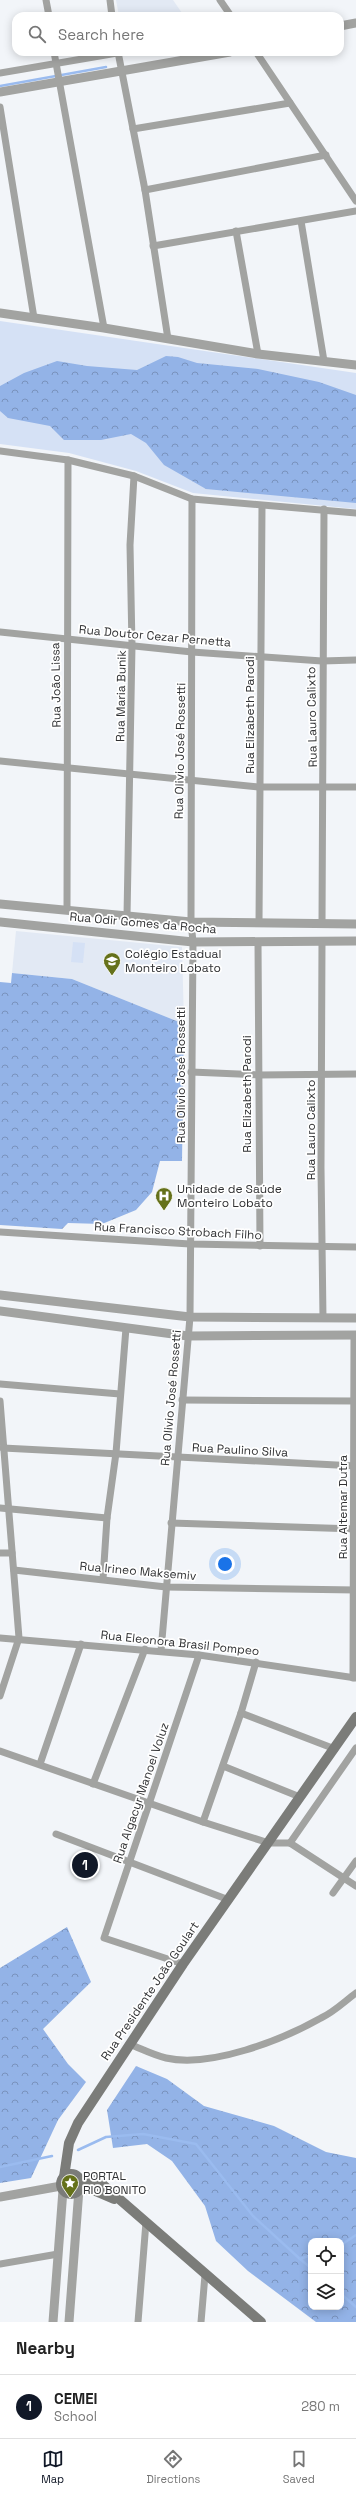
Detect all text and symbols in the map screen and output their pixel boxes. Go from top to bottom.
search box [12,12,344,56]
icon: search [26,23,48,45]
text: Search here [58,25,144,44]
street label: Rua Doutor Cezar Pernetta [78,621,232,651]
street label: Rua João Lissa [47,642,65,728]
street label: Rua Maria Bunik [112,650,130,742]
street label: Rua Elizabeth Parodi [242,656,258,774]
street label: Rua Lauro Calixto [303,667,321,767]
street label: Rua Olivio José Rossetti [171,683,189,819]
street label: Rua Odir Gomes da Rocha [69,909,217,937]
place label: Colégio Estadual Monteiro Lobato [125,946,221,976]
school or university icon: Colégio Estadual Monteiro Lobato [102,951,122,976]
street label: Rua Olivio José Rossetti [173,1007,189,1143]
street label: Rua Elizabeth Parodi [239,1035,255,1153]
street label: Rua Lauro Calixto [303,1080,319,1180]
place label: Unidade de Saúde Monteiro Lobato [177,1181,282,1211]
hospital icon: Unidade de Saúde Monteiro Lobato [154,1186,174,1211]
street label: Rua Francisco Strobach Filho [94,1219,262,1243]
street label: Rua Olivio José Rossetti [157,1329,185,1467]
street label: Rua Paulino Silva [192,1439,289,1461]
street label: Rua Altemar Dutra [335,1455,351,1559]
your location [215,1554,235,1574]
street label: Rua Irineo Maksemiv [79,1558,197,1584]
street label: Rua Eleonora Brasil Pompeo [100,1627,260,1659]
street label: Rua Algacyr Manoel Voluz [109,1721,173,1865]
pin: 1 [72,1850,98,1880]
street label: Rua Presidente João Goulart [97,1918,203,2064]
place label: PORTAL RIO BONITO [83,2168,146,2198]
place icon: PORTAL RIO BONITO [60,2173,80,2198]
map controls [308,2238,344,2310]
button: locate [308,2238,344,2274]
button: layers [308,2274,344,2310]
text: Nearby [16,2337,75,2359]
text: CEMEI [54,2389,97,2408]
text: 1 [26,2398,32,2415]
text: 280 m [301,2398,340,2415]
text: School [54,2408,97,2425]
tab: Map [41,2448,64,2486]
tab: Directions [146,2448,200,2486]
tab: Saved [283,2448,315,2486]

